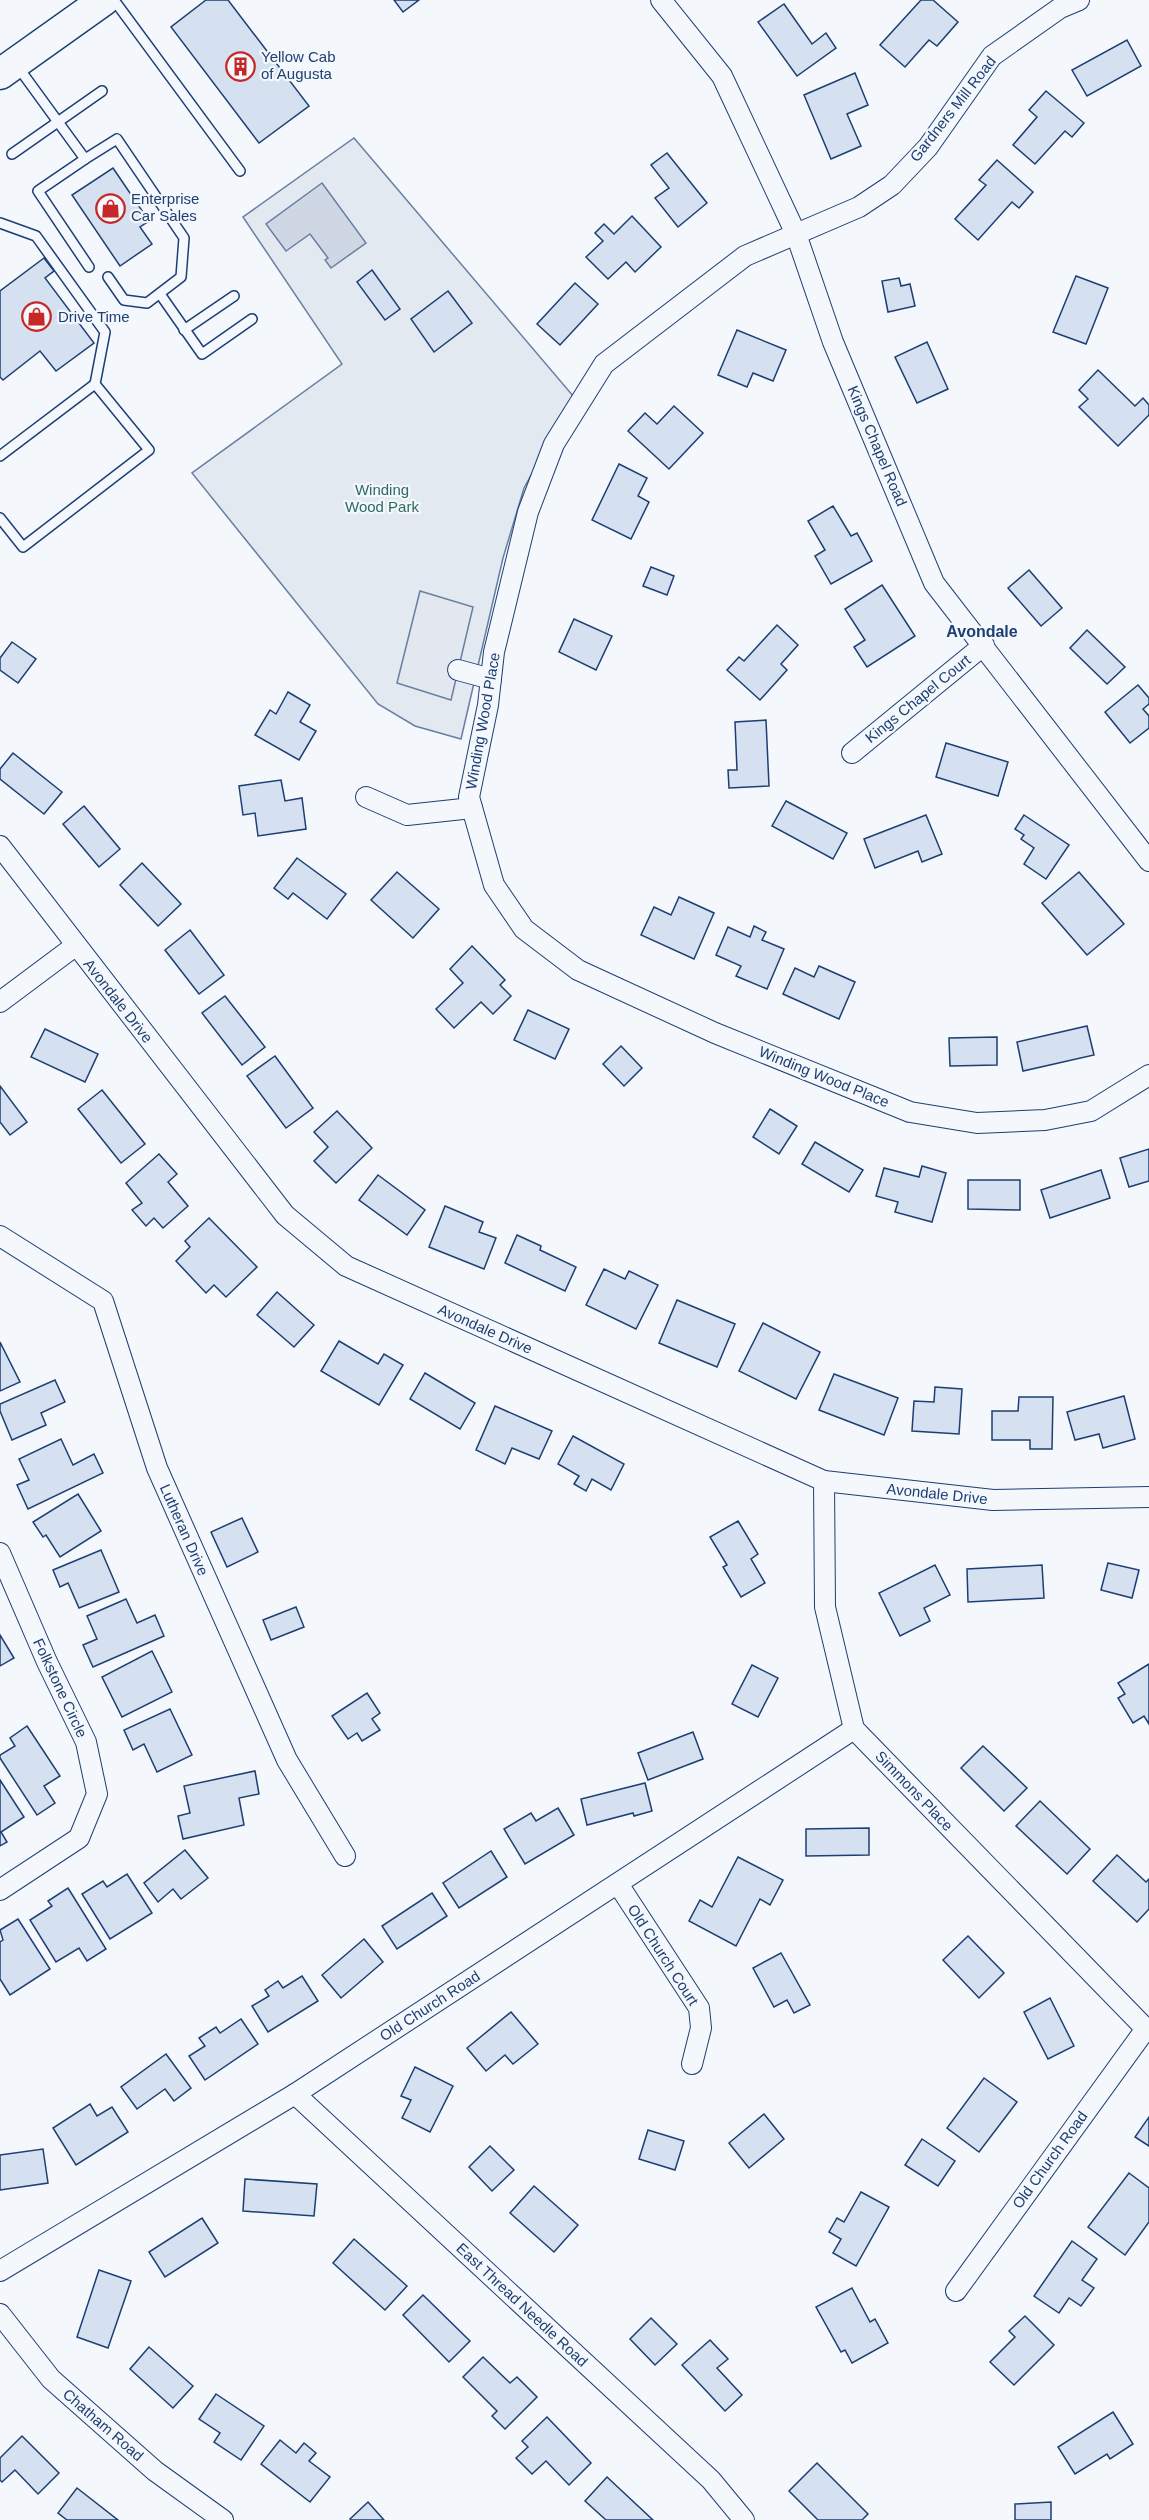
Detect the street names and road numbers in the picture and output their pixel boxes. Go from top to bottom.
street label: Gardners Mill Road [906,53,999,165]
street label: Kings Chapel Road [844,383,911,509]
street label: Winding Wood Place [462,651,503,791]
street label: Kings Chapel Court [862,651,974,746]
street label: Avondale Drive [80,955,156,1046]
street label: Winding Wood Place [757,1043,892,1110]
street label: Avondale Drive [435,1300,535,1357]
street label: Avondale Drive [886,1480,988,1507]
street label: Lutheran Drive [157,1481,212,1578]
street label: Folkstone Circle [30,1635,91,1740]
street label: Simmons Place [872,1747,957,1834]
street label: Old Church Court [625,1901,703,2009]
street label: Old Church Road [376,1967,483,2044]
street label: Old Church Road [1009,2108,1091,2212]
street label: East Thread Needle Road [453,2239,591,2370]
street label: Chatham Road [60,2385,147,2464]

